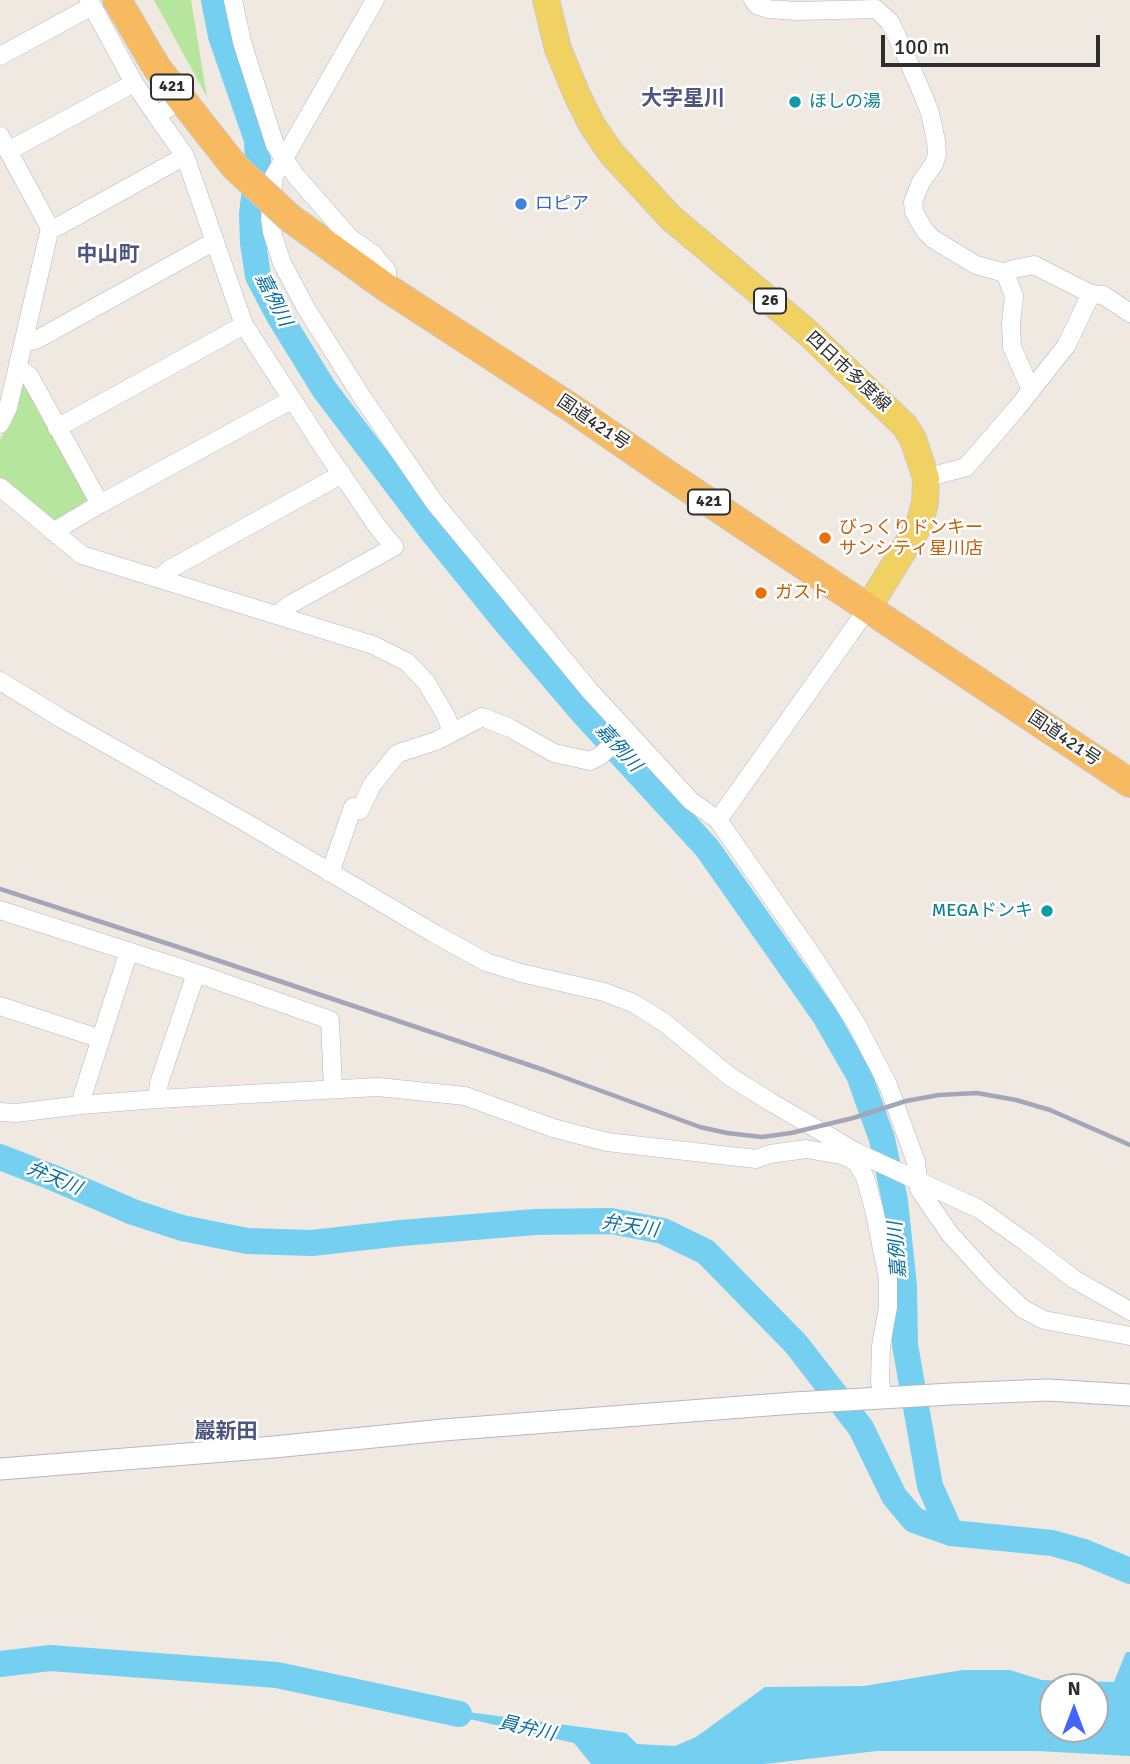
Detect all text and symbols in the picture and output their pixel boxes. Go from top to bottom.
scale bar [885,21,1104,65]
text: 100 m [894,34,949,60]
road number: 421 [151,74,193,100]
district label: 大字星川 [641,86,725,112]
place label: ほしの湯 [809,91,881,113]
marker: ほしの湯 [787,94,803,110]
place label: ロピア [535,193,589,215]
marker: ロピア [513,196,529,212]
district label: 中山町 [77,242,139,268]
water label: 嘉例川 [250,269,296,331]
road number: 26 [754,288,786,314]
street label: 四日市多度線 [801,327,895,417]
street label: 国道421号 [552,391,634,455]
road number: 421 [688,489,730,514]
place label: びっくりドンキー サンシティ星川店 [839,517,983,560]
marker: びっくりドンキー サンシティ星川店 [817,530,833,546]
place label: ガスト [775,582,829,604]
marker: ガスト [753,585,769,601]
street label: 国道421号 [1023,707,1105,771]
water label: 嘉例川 [590,719,646,777]
place label: MEGAドンキ [932,900,1033,922]
marker: MEGAドンキ [1039,903,1055,919]
water label: 弁天川 [23,1157,85,1201]
water label: 弁天川 [600,1211,660,1243]
water label: 嘉例川 [885,1221,911,1279]
district label: 巖新田 [195,1419,257,1445]
north arrow [1039,1673,1109,1743]
text: N [1067,1677,1081,1701]
water label: 員弁川 [497,1711,557,1747]

